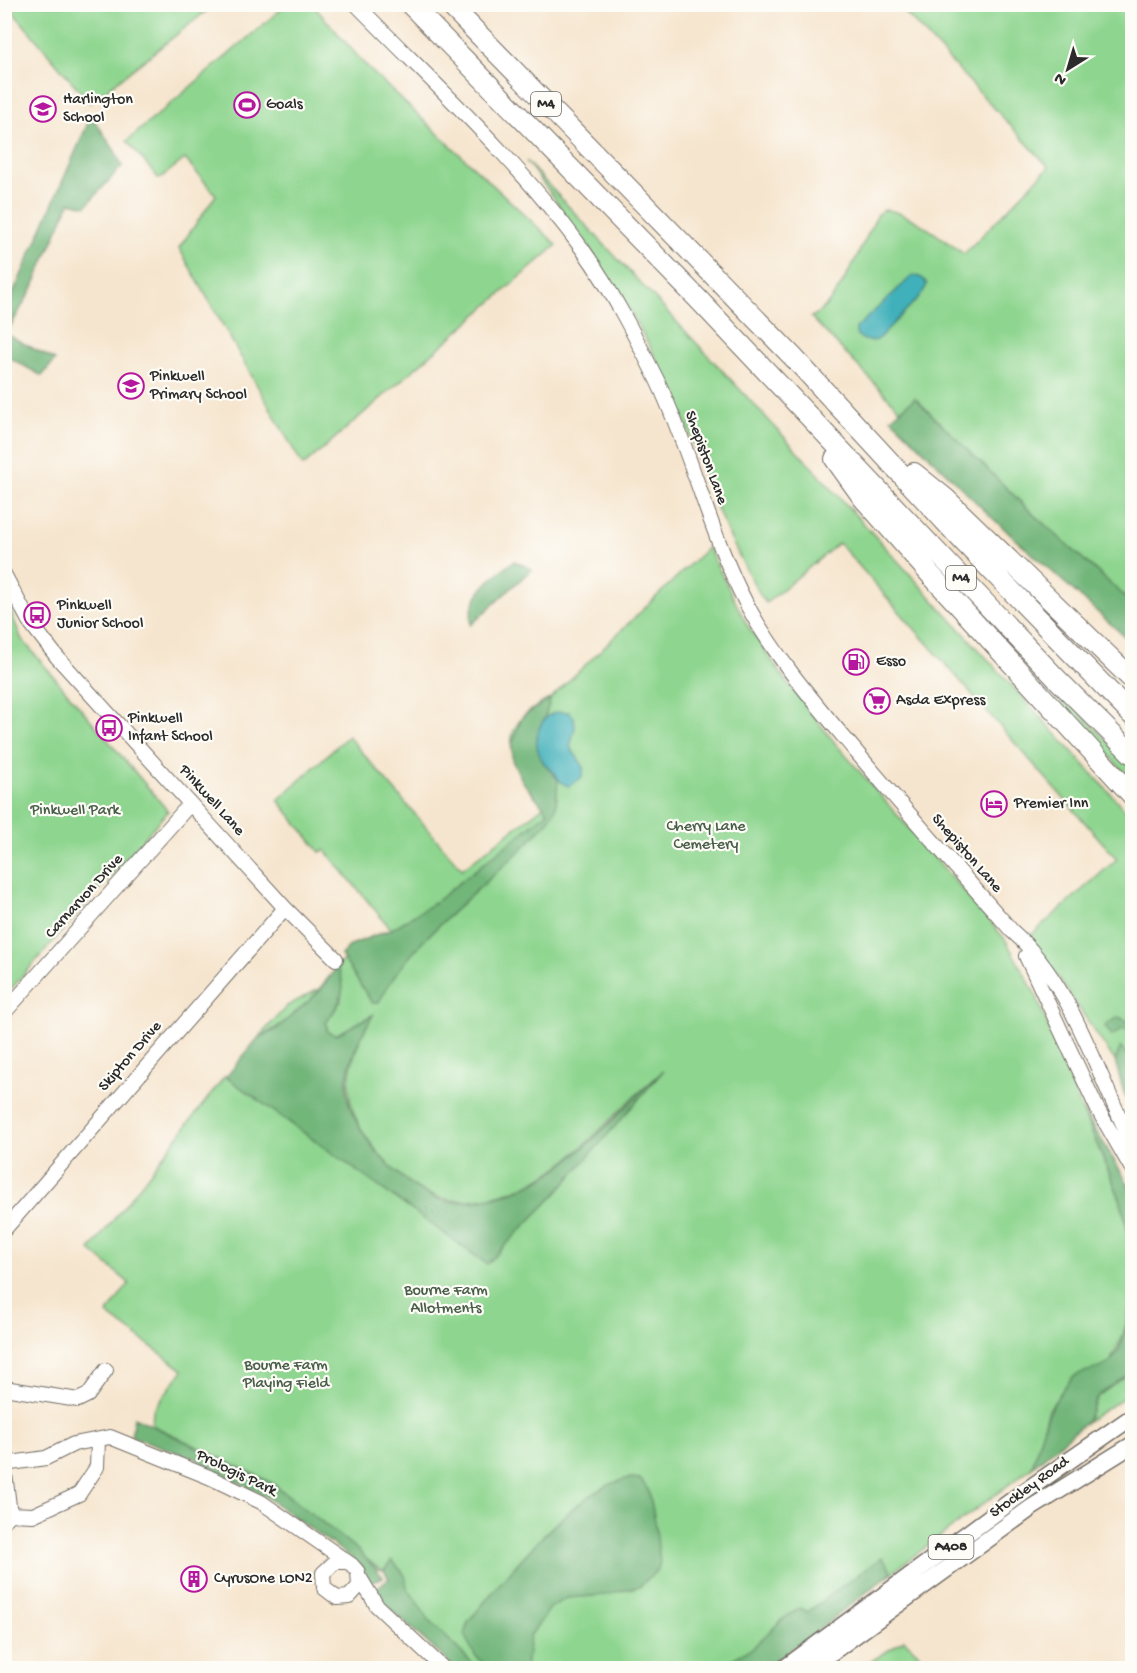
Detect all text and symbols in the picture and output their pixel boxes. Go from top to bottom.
north arrow [1038,39,1098,99]
text: N [1051,67,1071,89]
sports icon: Goals [232,90,262,120]
place label: Harlington School [63,91,133,128]
road number: M4 [531,92,561,116]
school or university icon: Harlington School [28,94,58,124]
place label: Goals [266,96,304,115]
place label: Pinkwell Primary School [149,368,247,405]
school or university icon: Pinkwell Primary School [116,371,146,401]
street label: Shepiston Lane [679,409,731,508]
road number: M4 [946,566,976,590]
place label: Pinkwell Junior School [56,597,143,634]
bus stop icon: Pinkwell Junior School [22,600,52,630]
fuel station icon: Esso [841,647,871,677]
place label: Esso [876,653,906,672]
supermarket icon: Asda Express [862,686,892,716]
place label: Asda Express [896,692,986,711]
place label: Pinkwell Infant School [127,710,213,747]
bus stop icon: Pinkwell Infant School [94,713,124,743]
street label: Pinkwell Lane [173,761,248,841]
hotel icon: Premier Inn [979,789,1009,819]
place label: Premier Inn [1013,795,1089,814]
park label: Pinkwell Park [29,802,121,821]
street label: Shepiston Lane [927,811,1006,898]
park label: Cherry Lane Cemetery [666,818,746,855]
street label: Carnarvon Drive [42,850,128,943]
street label: Skipton Drive [95,1017,167,1096]
park label: Bourne Farm Allotments [403,1282,488,1319]
park label: Bourne Farm Playing Field [242,1357,331,1394]
street label: Prologis Park [192,1446,281,1503]
street label: Stockley Road [987,1452,1075,1523]
road number: A408 [928,1535,974,1559]
building icon: CyrusOne LON2 [179,1564,209,1594]
place label: CyrusOne LON2 [214,1570,313,1589]

